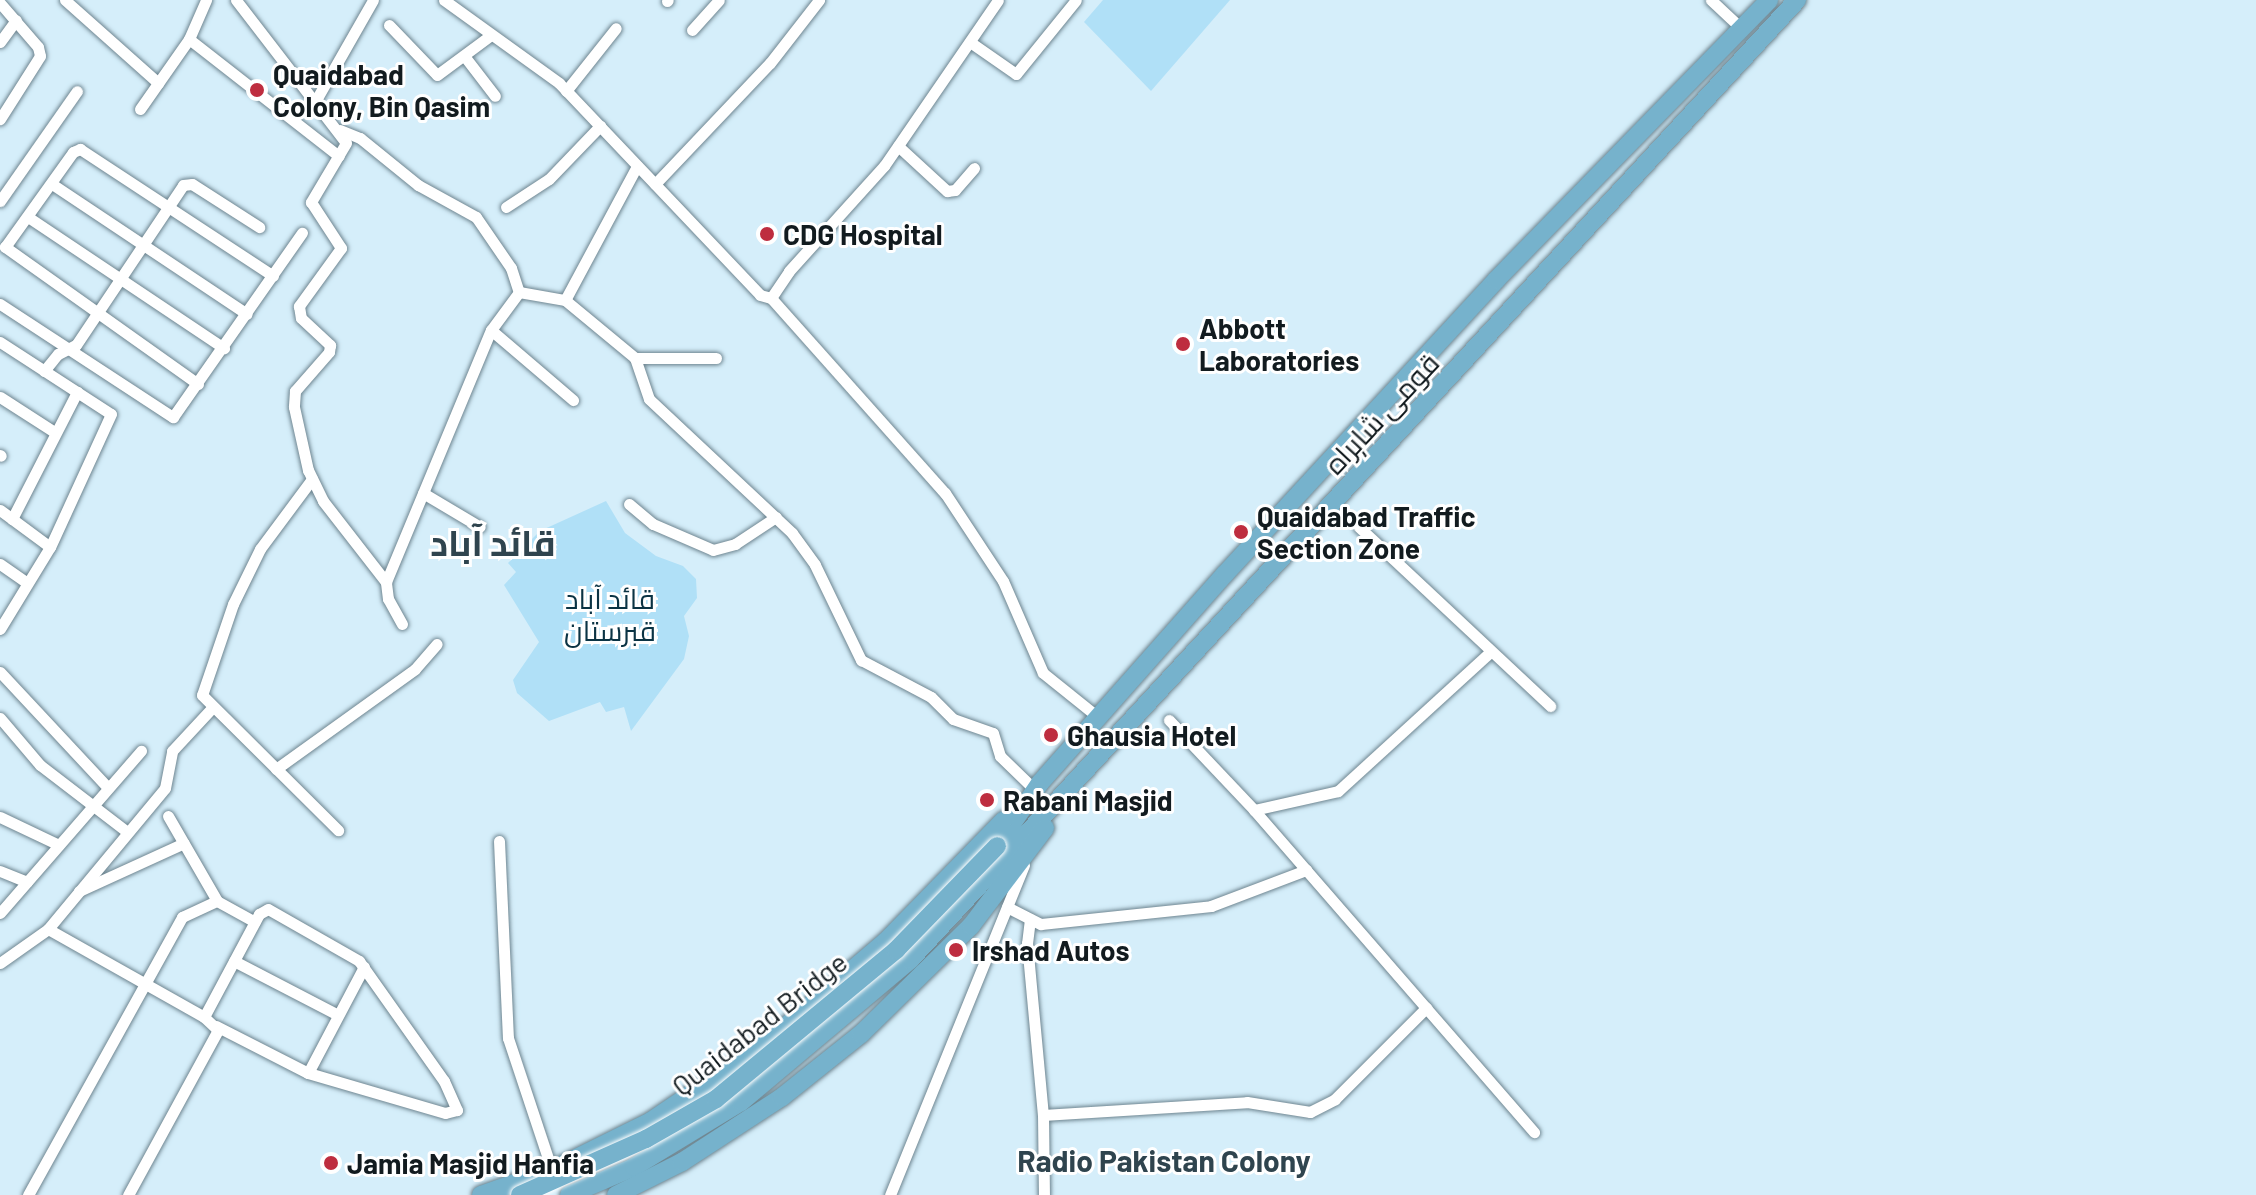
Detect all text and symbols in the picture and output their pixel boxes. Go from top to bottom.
place label: Quaidabad Colony, Bin Qasim [273,57,490,123]
marker: Quaidabad Colony, Bin Qasim [248,81,266,99]
place label: CDG Hospital [783,217,943,251]
marker: CDG Hospital [758,225,776,243]
place label: Abbott Laboratories [1199,311,1359,377]
marker: Abbott Laboratories [1174,335,1192,353]
street label: قومی شاہراہ [1317,346,1445,480]
place label: Quaidabad Traffic Section Zone [1257,499,1476,565]
district label: قائد آباد [430,520,556,564]
marker: Quaidabad Traffic Section Zone [1232,523,1250,541]
park label: قائد آباد قبرستان [564,581,656,647]
place label: Ghausia Hotel [1067,718,1236,752]
marker: Ghausia Hotel [1042,726,1060,744]
place label: Rabani Masjid [1003,783,1173,817]
marker: Rabani Masjid [978,791,996,809]
place label: Irshad Autos [972,933,1130,967]
marker: Irshad Autos [947,941,965,959]
street label: Quaidabad Bridge [665,944,853,1102]
district label: Radio Pakistan Colony [1017,1142,1311,1178]
place label: Jamia Masjid Hanfia [347,1146,594,1180]
marker: Jamia Masjid Hanfia [322,1154,340,1172]

